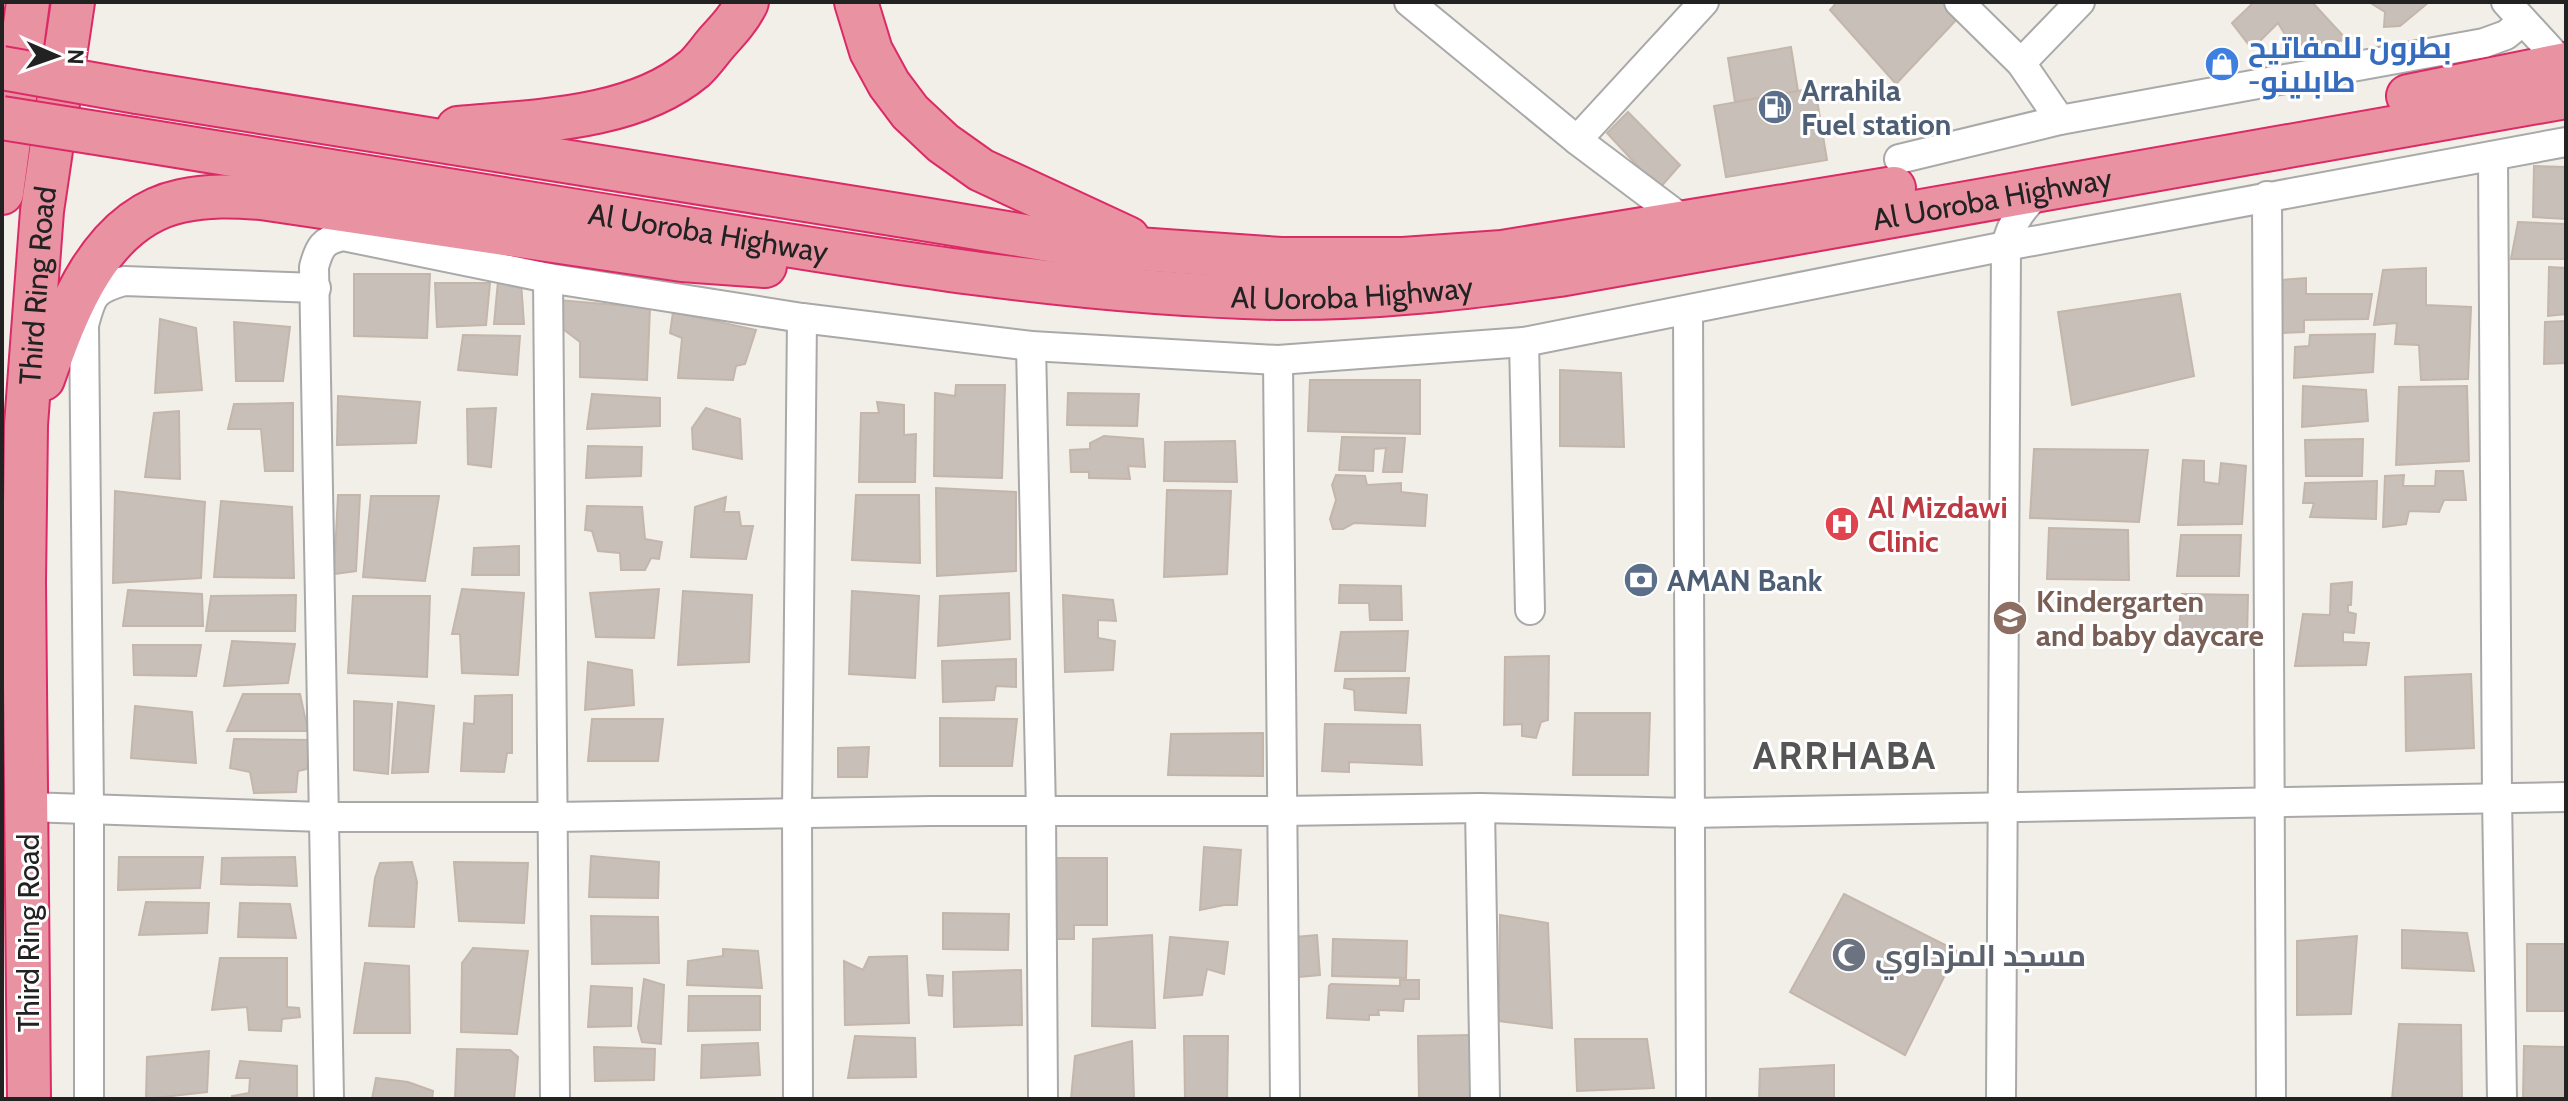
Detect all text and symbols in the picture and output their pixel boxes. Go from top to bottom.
north arrow [16,16,96,96]
place label: بطرون للمفاتيح -طابلينو [2248,29,2452,100]
shop icon: بطرون للمفاتيح -طابلينو [2203,45,2241,83]
text: N [62,48,89,65]
place label: Arrahila Fuel station [1801,72,1951,143]
fuel station icon: Arrahila Fuel station [1756,88,1794,126]
street label: Al Uoroba Highway [1870,159,2115,238]
street label: Third Ring Road [11,184,64,386]
street label: Al Uoroba Highway [586,195,831,270]
street label: Al Uoroba Highway [1230,268,1475,317]
place label: Al Mizdawi Clinic [1868,489,2008,560]
hospital icon: Al Mizdawi Clinic [1823,505,1861,543]
bank icon: AMAN Bank [1622,561,1660,599]
place label: AMAN Bank [1667,562,1823,599]
place label: Kindergarten and baby daycare [2036,583,2264,654]
school or university icon: Kindergarten and baby daycare [1991,599,2029,637]
district label: ARRHABA [1753,732,1937,779]
street label: Third Ring Road [10,834,47,1032]
mosque icon: مسجد المزداوي [1830,936,1868,974]
place label: مسجد المزداوي [1875,937,2086,980]

